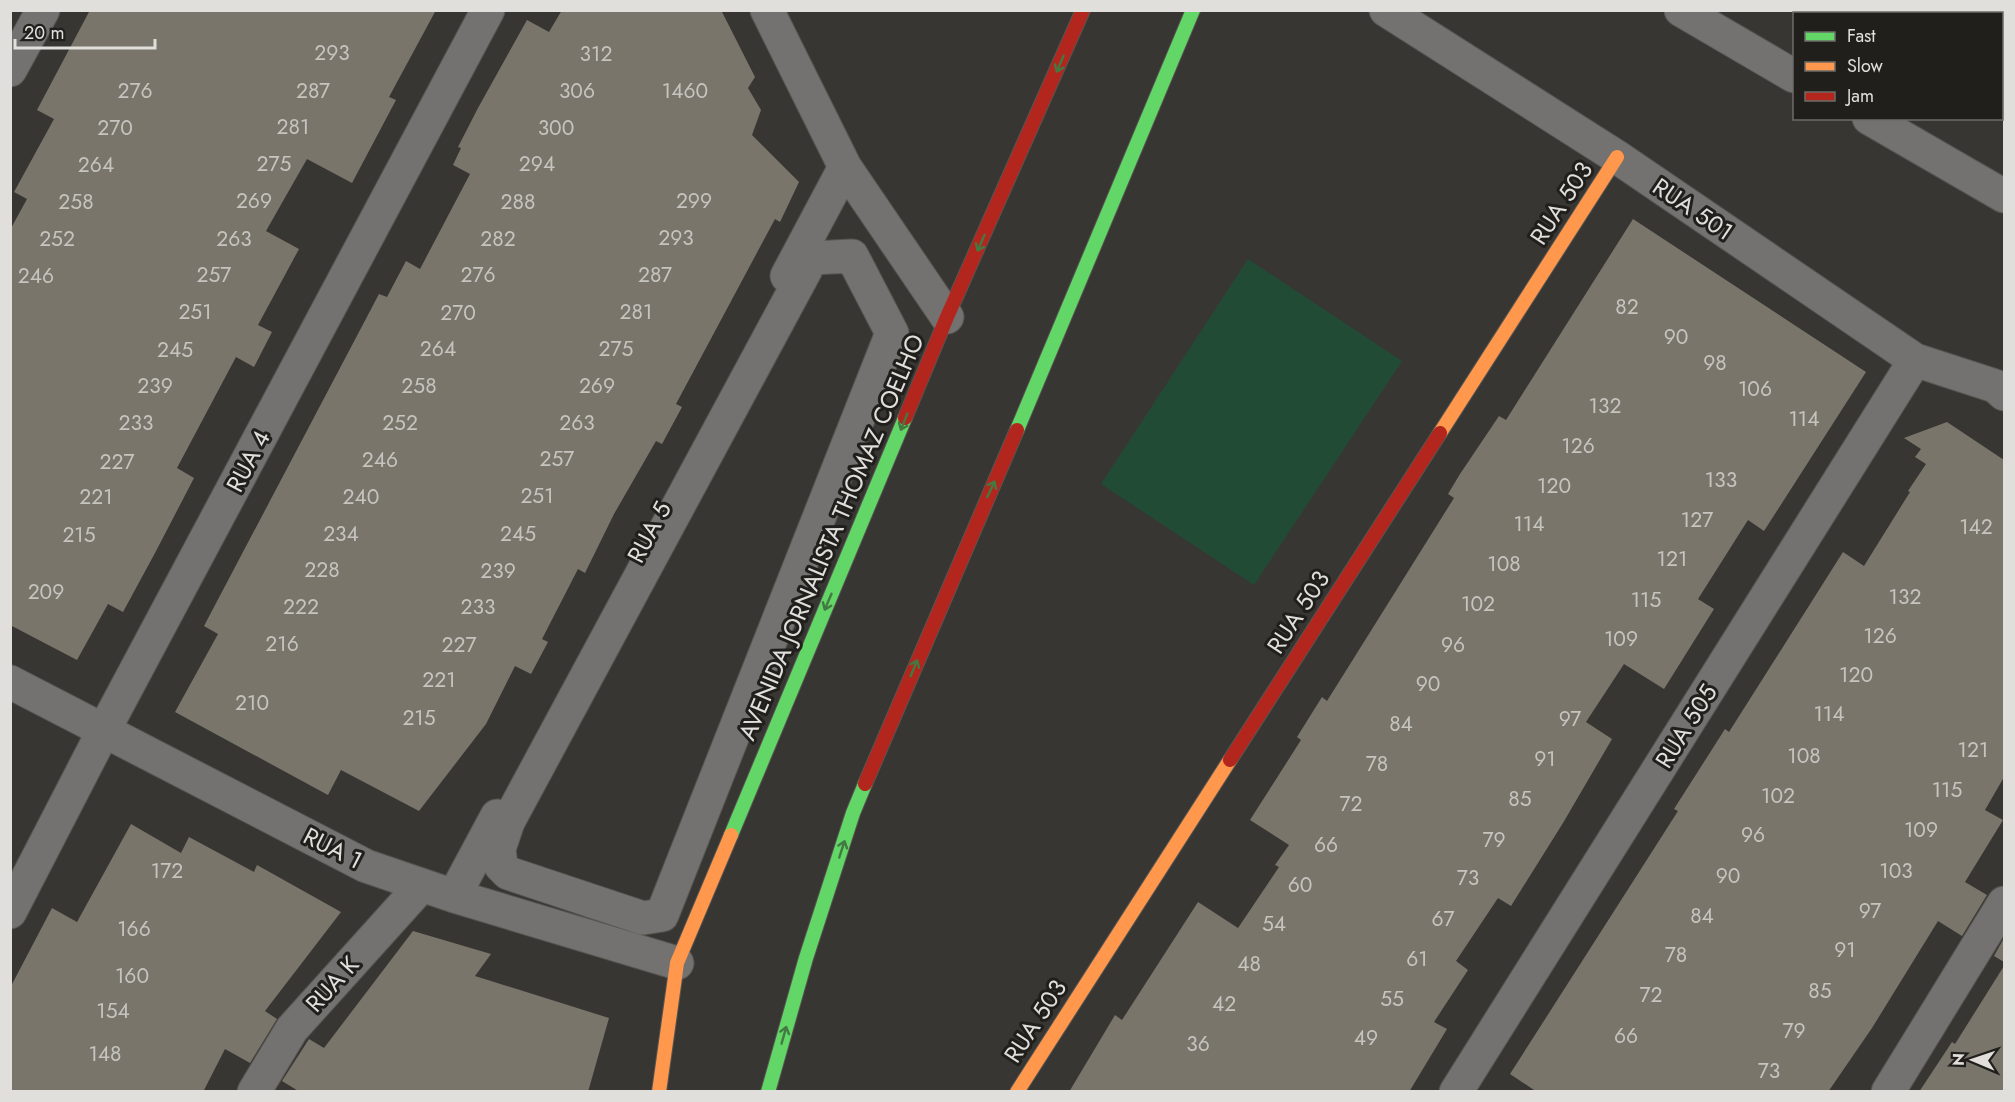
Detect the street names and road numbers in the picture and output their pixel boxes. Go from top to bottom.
street label: RUA 503 [1521,155,1601,251]
street label: RUA 501 [1646,169,1740,249]
street label: AVENIDA JORNALISTA THOMAZ COELHO [729,328,933,746]
street label: RUA 4 [217,424,279,498]
street label: RUA 5 [618,495,680,569]
street label: RUA 503 [1258,564,1338,660]
street label: RUA 505 [1647,677,1725,775]
street label: RUA 1 [297,818,369,878]
street label: RUA K [297,948,367,1020]
street label: RUA 503 [995,973,1075,1069]

